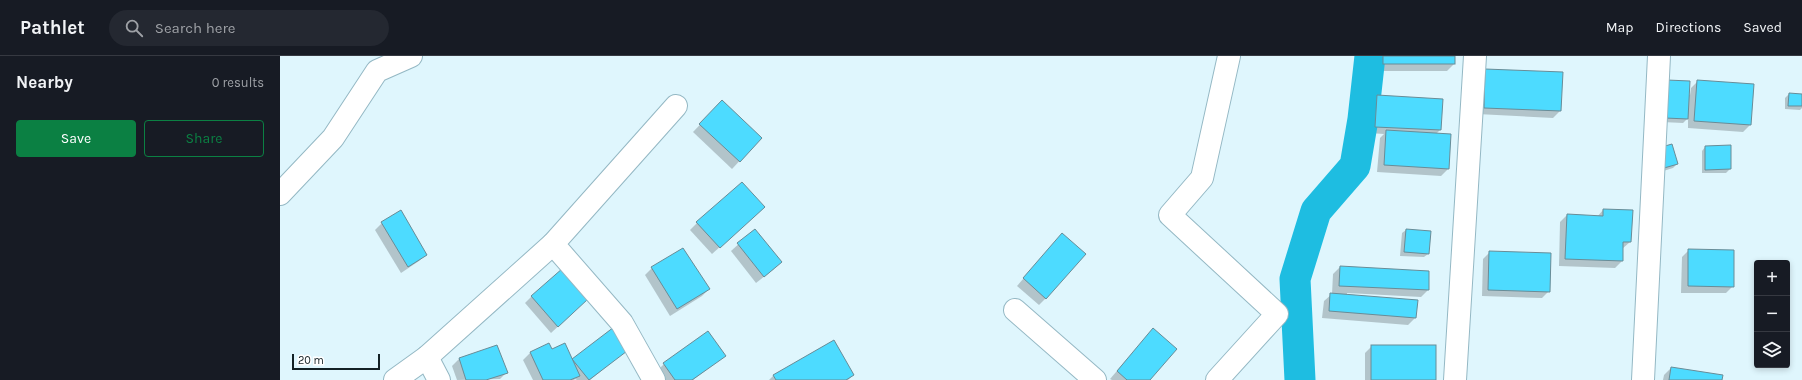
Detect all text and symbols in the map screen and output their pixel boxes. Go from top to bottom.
search box [109,10,389,46]
text: Pathlet [20,17,85,39]
icon: search [123,17,145,39]
text: Search here [155,19,236,37]
text: Map [1606,19,1634,36]
text: Directions [1656,19,1721,36]
text: Saved [1743,19,1782,36]
text: Nearby [16,72,73,92]
text: 0 results [212,75,264,90]
button: Save [16,120,136,157]
button: Share [144,120,264,157]
map controls [1754,260,1790,368]
button: + [1754,260,1790,296]
button: − [1754,296,1790,332]
button: layers [1754,332,1790,368]
scale bar [292,352,380,371]
text: 20 m [298,354,324,367]

